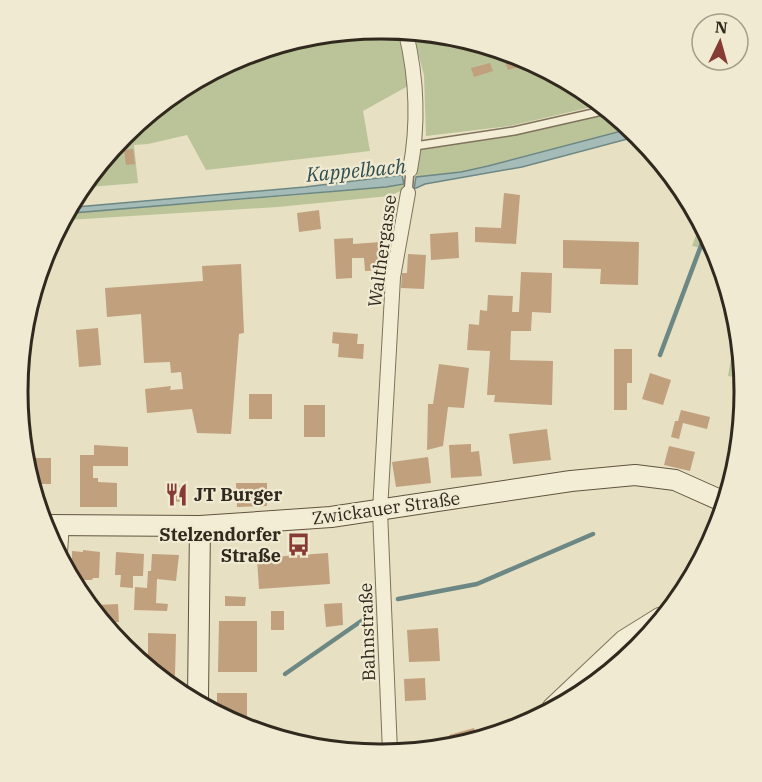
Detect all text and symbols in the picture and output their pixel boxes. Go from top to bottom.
north arrow [690,12,750,72]
text: N [714,17,728,38]
water label: Kappelbach [304,152,407,188]
street label: Walthergasse [363,193,401,309]
restaurant icon: JT Burger [163,481,189,507]
place label: JT Burger [194,483,282,506]
street label: Zwickauer Straße [311,486,461,530]
place label: Stelzendorfer Straße [159,523,281,567]
bus stop icon: Stelzendorfer Straße [286,531,312,557]
street label: Bahnstraße [354,582,380,682]

